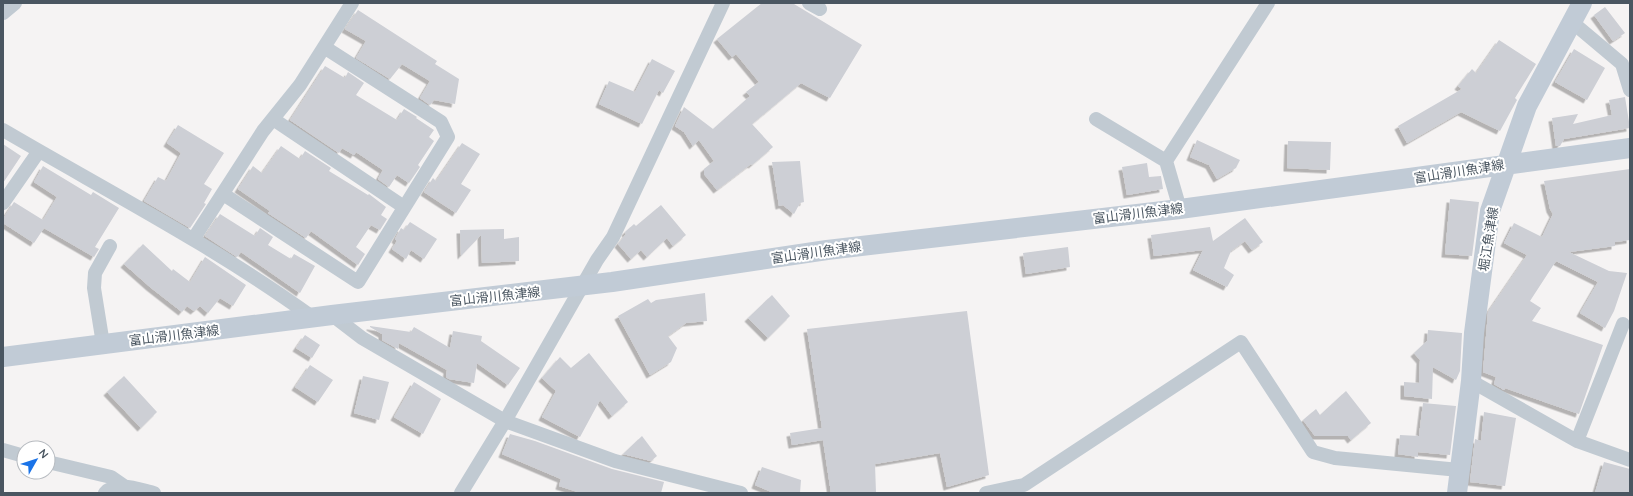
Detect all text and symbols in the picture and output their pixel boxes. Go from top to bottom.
street label: 富山滑川魚津線 [1413,156,1505,186]
street label: 富山滑川魚津線 [1092,200,1184,226]
street label: 堀江魚津線 [1475,206,1501,272]
street label: 富山滑川魚津線 [770,238,862,266]
street label: 富山滑川魚津線 [449,283,541,309]
street label: 富山滑川魚津線 [128,322,220,348]
north arrow [16,440,56,480]
text: N [36,446,52,461]

